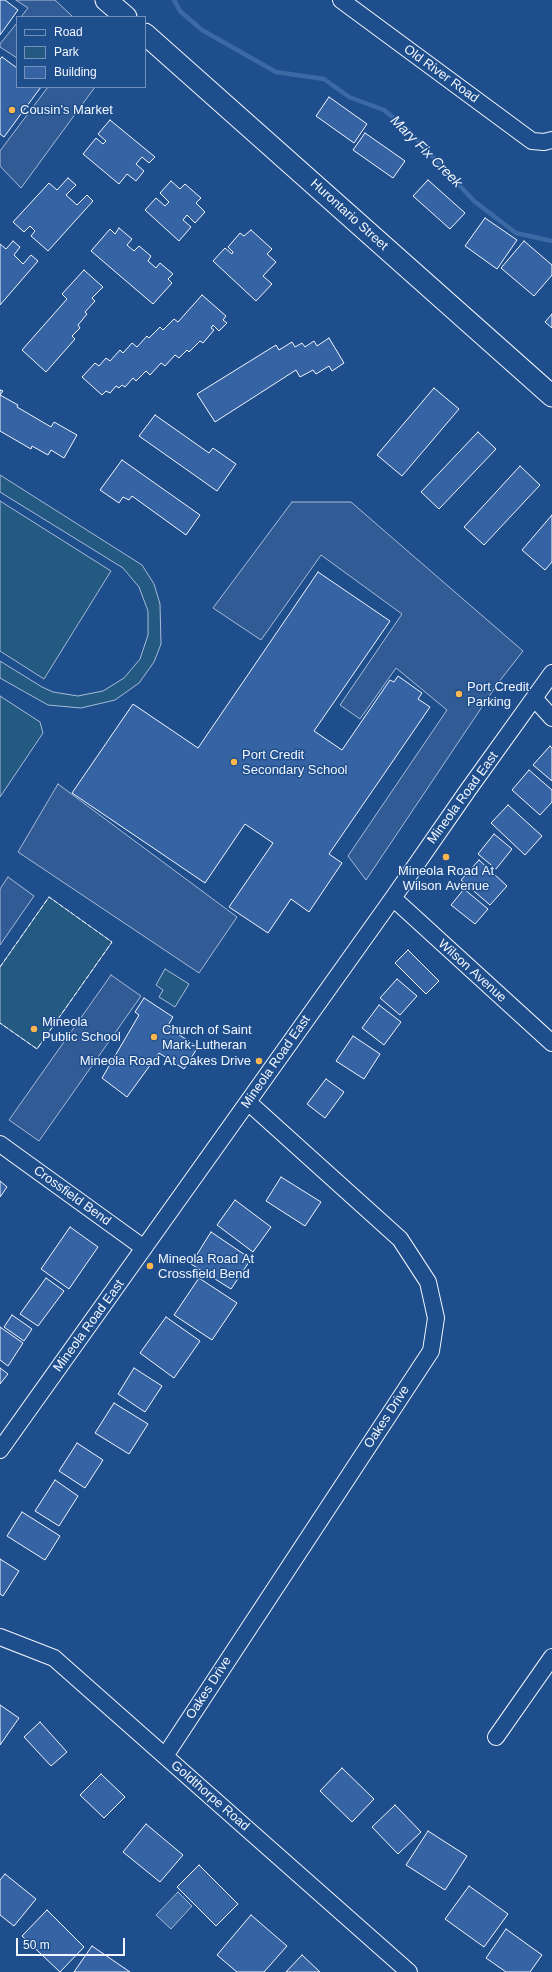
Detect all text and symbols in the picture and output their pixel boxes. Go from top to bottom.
legend [16,16,146,88]
text: Road [54,25,83,39]
street label: Old River Road [400,42,482,106]
text: Park [54,45,79,59]
text: Building [54,65,97,79]
place label: Cousin's Market [20,102,113,118]
marker: Cousin's Market [7,105,17,115]
water label: Mary Fix Creek [387,113,465,191]
street label: Hurontario Street [307,176,391,254]
place label: Port Credit Parking [467,679,529,710]
marker: Port Credit Parking [454,689,464,699]
place label: Port Credit Secondary School [242,747,348,778]
street label: Mineola Road East [424,749,502,847]
marker: Port Credit Secondary School [229,757,239,767]
marker: Mineola Road At Wilson Avenue [441,852,451,862]
place label: Mineola Road At Wilson Avenue [398,863,494,894]
street label: Wilson Avenue [435,936,509,1006]
street label: Mineola Road East [238,1013,314,1111]
place label: Mineola Public School [42,1014,121,1045]
place label: Church of Saint Mark-Lutheran [162,1022,252,1053]
marker: Mineola Public School [29,1024,39,1034]
marker: Church of Saint Mark-Lutheran [149,1032,159,1042]
place label: Mineola Road At Oakes Drive [80,1053,251,1069]
marker: Mineola Road At Oakes Drive [254,1056,264,1066]
street label: Crossfield Bend [30,1163,114,1229]
place label: Mineola Road At Crossfield Bend [158,1251,254,1282]
marker: Mineola Road At Crossfield Bend [145,1261,155,1271]
street label: Mineola Road East [50,1277,128,1375]
street label: Oakes Drive [361,1383,413,1451]
street label: Oakes Drive [183,1654,235,1722]
street label: Goldthorpe Road [168,1758,252,1834]
scale bar [18,1930,127,1956]
text: 50 m [23,1938,50,1952]

